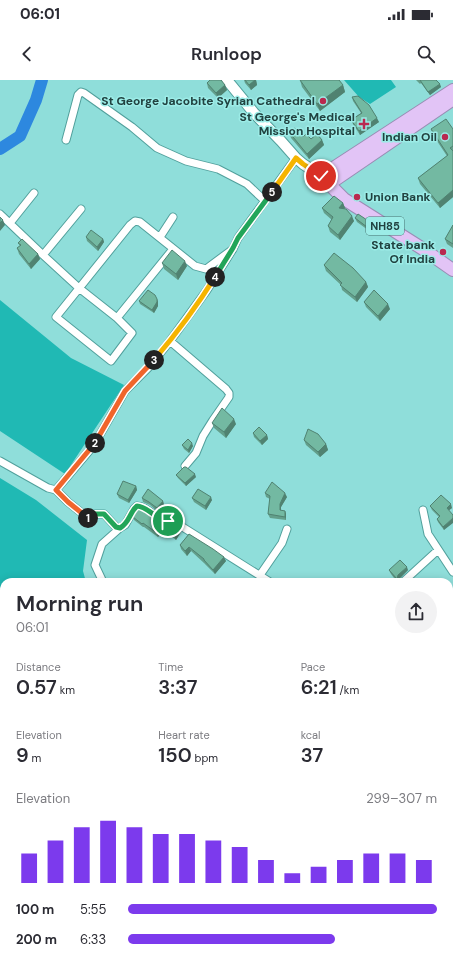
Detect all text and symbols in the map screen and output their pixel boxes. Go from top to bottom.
text: 06:01 [20,4,60,24]
text: Runloop [191,42,262,66]
icon: back [16,43,38,65]
icon: search [415,43,437,65]
place label: St George Jacobite Syrian Cathedral [101,93,315,109]
marker: St George Jacobite Syrian Cathedral [318,96,328,106]
place label: St George's Medical Mission Hospital [239,109,355,139]
marker: St George's Medical Mission Hospital [358,118,370,130]
place label: Indian Oil [382,129,437,145]
marker: Indian Oil [440,132,450,142]
pin [304,159,338,193]
icon: check [310,165,332,187]
pin: 5 [262,182,282,202]
text: 5 [269,185,275,199]
place label: Union Bank [365,189,431,205]
marker: Union Bank [352,192,362,202]
road number: NH85 [366,217,404,235]
place label: State bank Of India [371,237,435,267]
marker: State bank Of India [438,247,448,257]
pin: 4 [205,267,225,287]
text: 4 [211,270,219,284]
pin: 3 [144,350,164,370]
text: 3 [151,353,157,367]
pin: 2 [85,433,105,453]
text: 2 [92,436,98,450]
pin [151,504,185,538]
pin: 1 [78,508,98,528]
icon: arrive [157,510,179,532]
text: 1 [86,511,90,525]
text: Morning run [16,589,143,618]
button: share [395,591,437,633]
text: 06:01 [16,619,49,636]
text: Distance [16,660,61,674]
text: Time [158,660,183,674]
text: Pace [301,660,325,674]
text: 0.57 [16,674,57,700]
text: 3:37 [158,674,198,700]
text: 6:21 [301,674,337,700]
text: km [57,683,75,697]
text: /km [337,683,359,697]
text: Elevation [16,728,62,742]
text: Heart rate [158,728,210,742]
text: kcal [301,728,321,742]
text: 9 [16,742,29,768]
text: 150 [158,742,192,768]
text: 37 [301,742,323,768]
text: m [29,751,41,765]
text: bpm [192,751,218,765]
text: Elevation [16,790,70,807]
text: 299–307 m [366,790,437,807]
text: 100 m [16,901,54,918]
text: 5:55 [80,901,106,918]
text: 200 m [16,931,57,948]
text: 6:33 [80,931,106,948]

